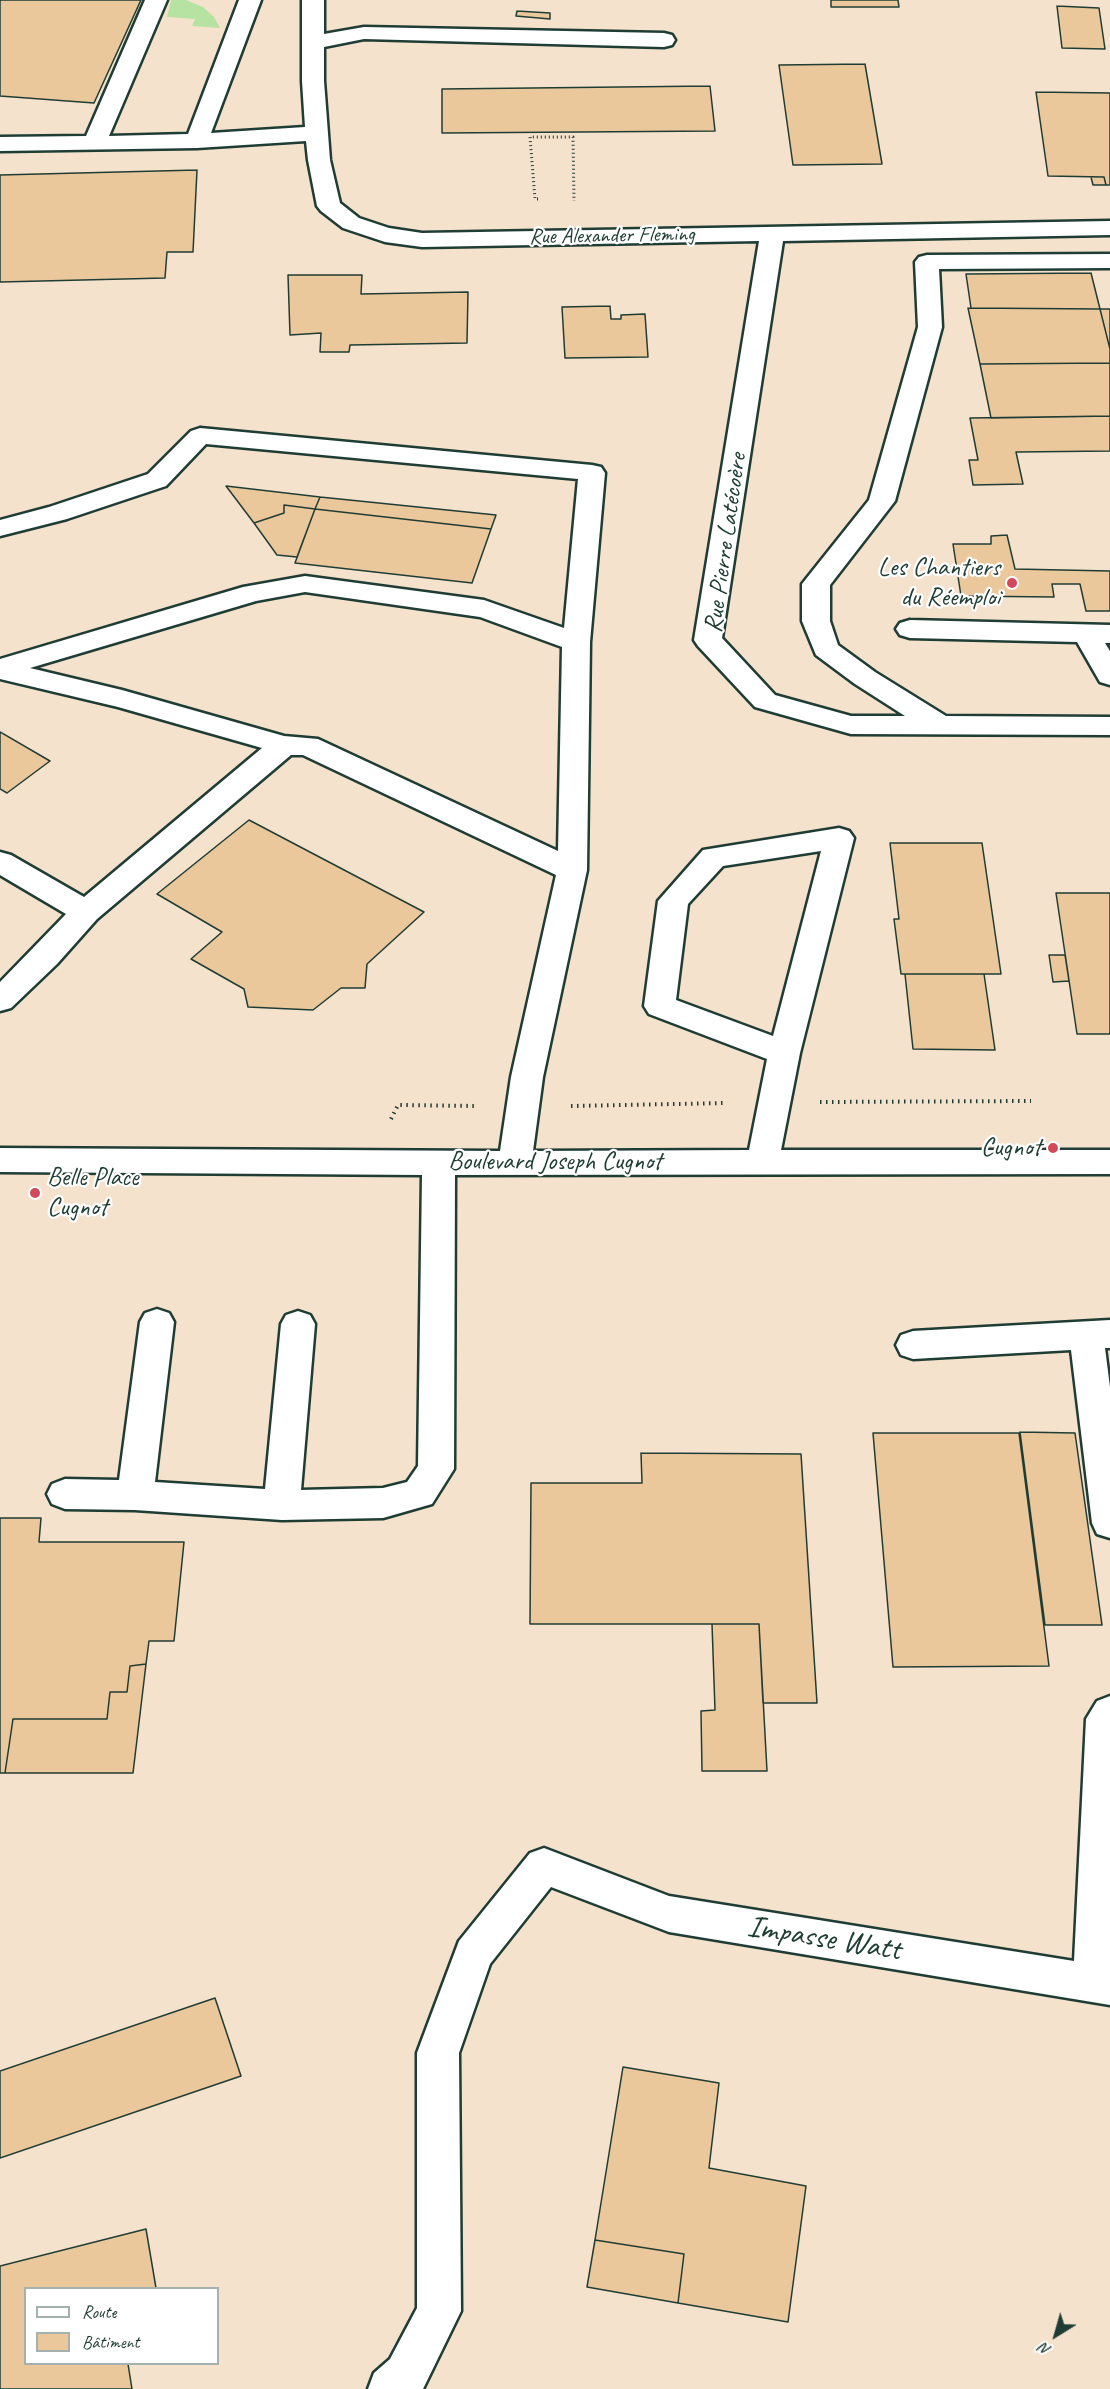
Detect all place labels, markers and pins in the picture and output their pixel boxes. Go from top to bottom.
place label: Les Chantiers du Réemploi [878,552,1000,614]
marker: Les Chantiers du Réemploi [1005,576,1019,590]
place label: Cugnot [981,1132,1041,1164]
marker: Cugnot [1046,1141,1060,1155]
place label: Belle Place Cugnot [47,1162,138,1224]
marker: Belle Place Cugnot [28,1186,42,1200]

